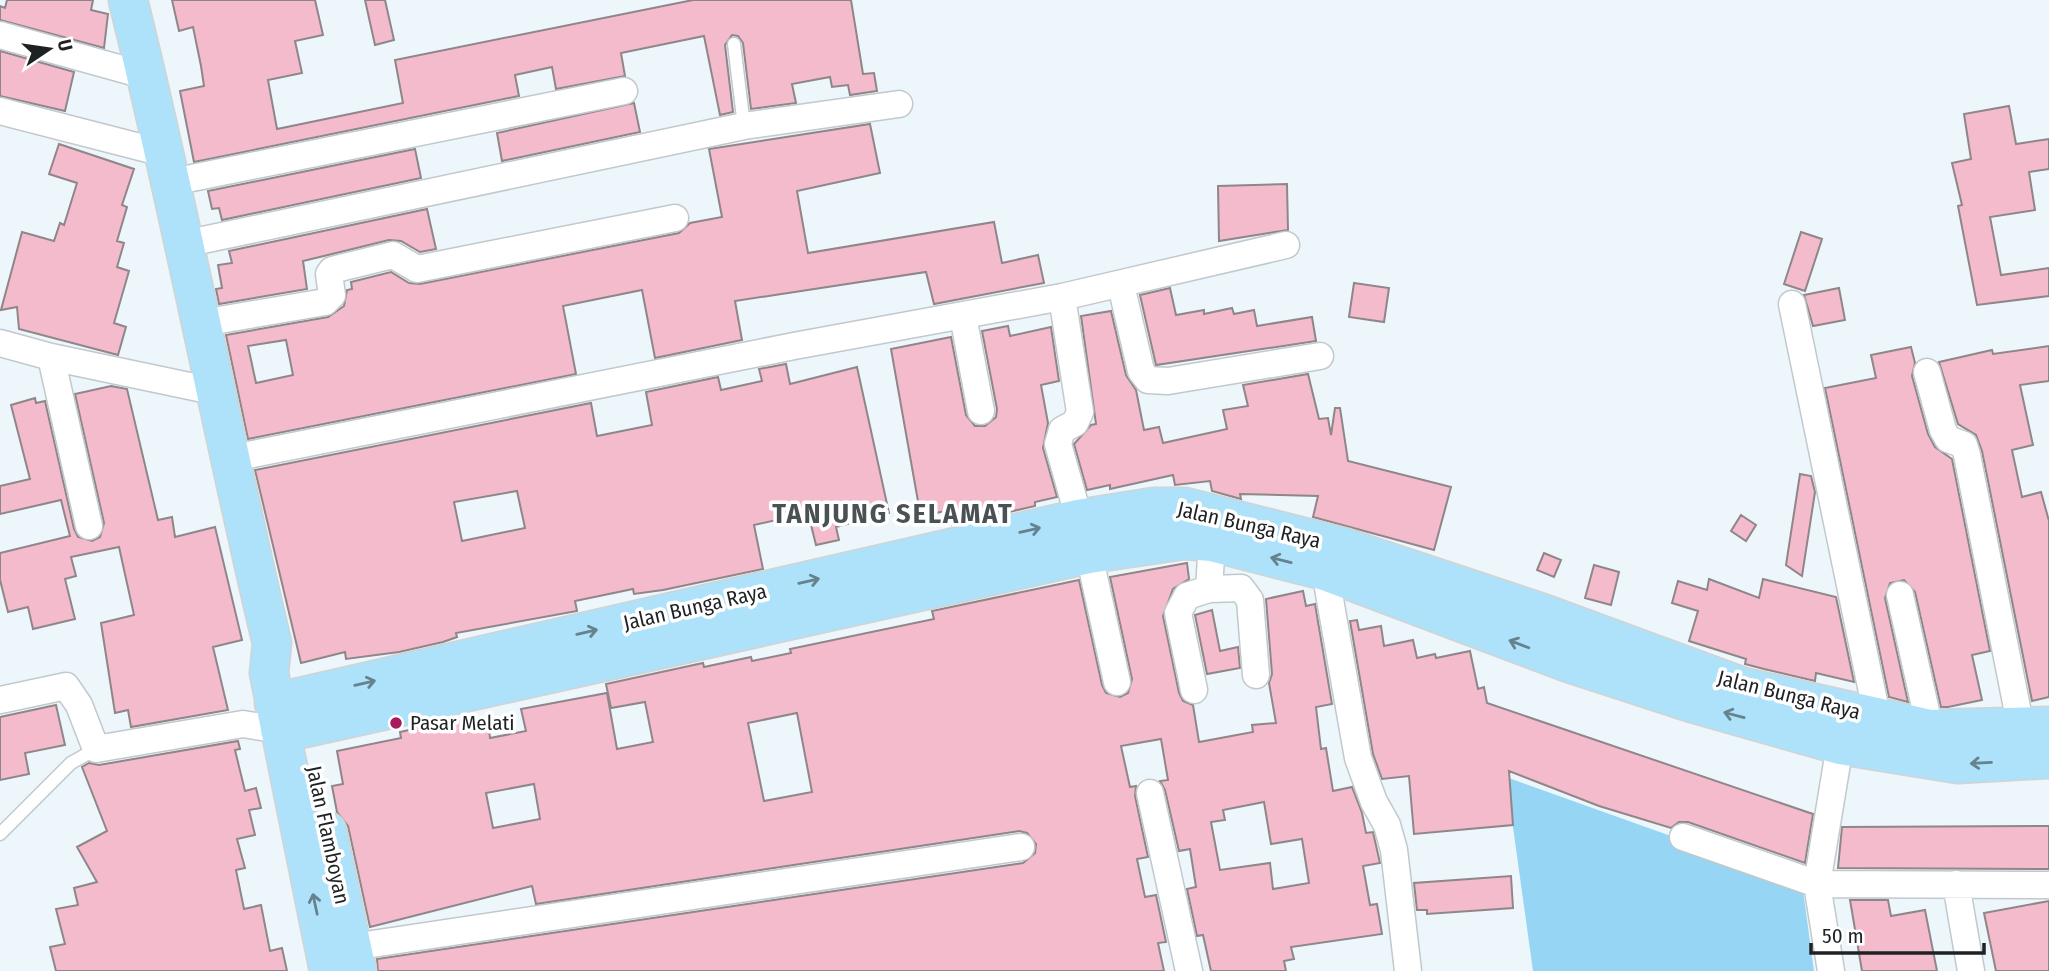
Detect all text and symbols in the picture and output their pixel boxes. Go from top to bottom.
north arrow [14,14,84,84]
text: U [53,37,78,53]
street label: Jalan Bunga Raya [1175,496,1323,554]
district label: TANJUNG SELAMAT [772,497,1014,530]
one-way arrow [1018,522,1041,536]
one-way arrow [1270,553,1293,566]
one-way arrow [797,574,819,587]
street label: Jalan Bunga Raya [621,578,769,636]
one-way arrow [575,625,598,638]
one-way arrow [1508,636,1530,649]
street label: Jalan Bunga Raya [1715,665,1863,725]
one-way arrow [353,676,376,689]
one-way arrow [1724,708,1746,721]
place label: Pasar Melati [410,710,515,736]
marker: Pasar Melati [388,715,404,731]
one-way arrow [1970,756,1993,769]
street label: Jalan Flamboyan [301,763,355,907]
one-way arrow [308,893,322,916]
scale bar [1811,912,1984,956]
text: 50 m [1822,923,1864,949]

